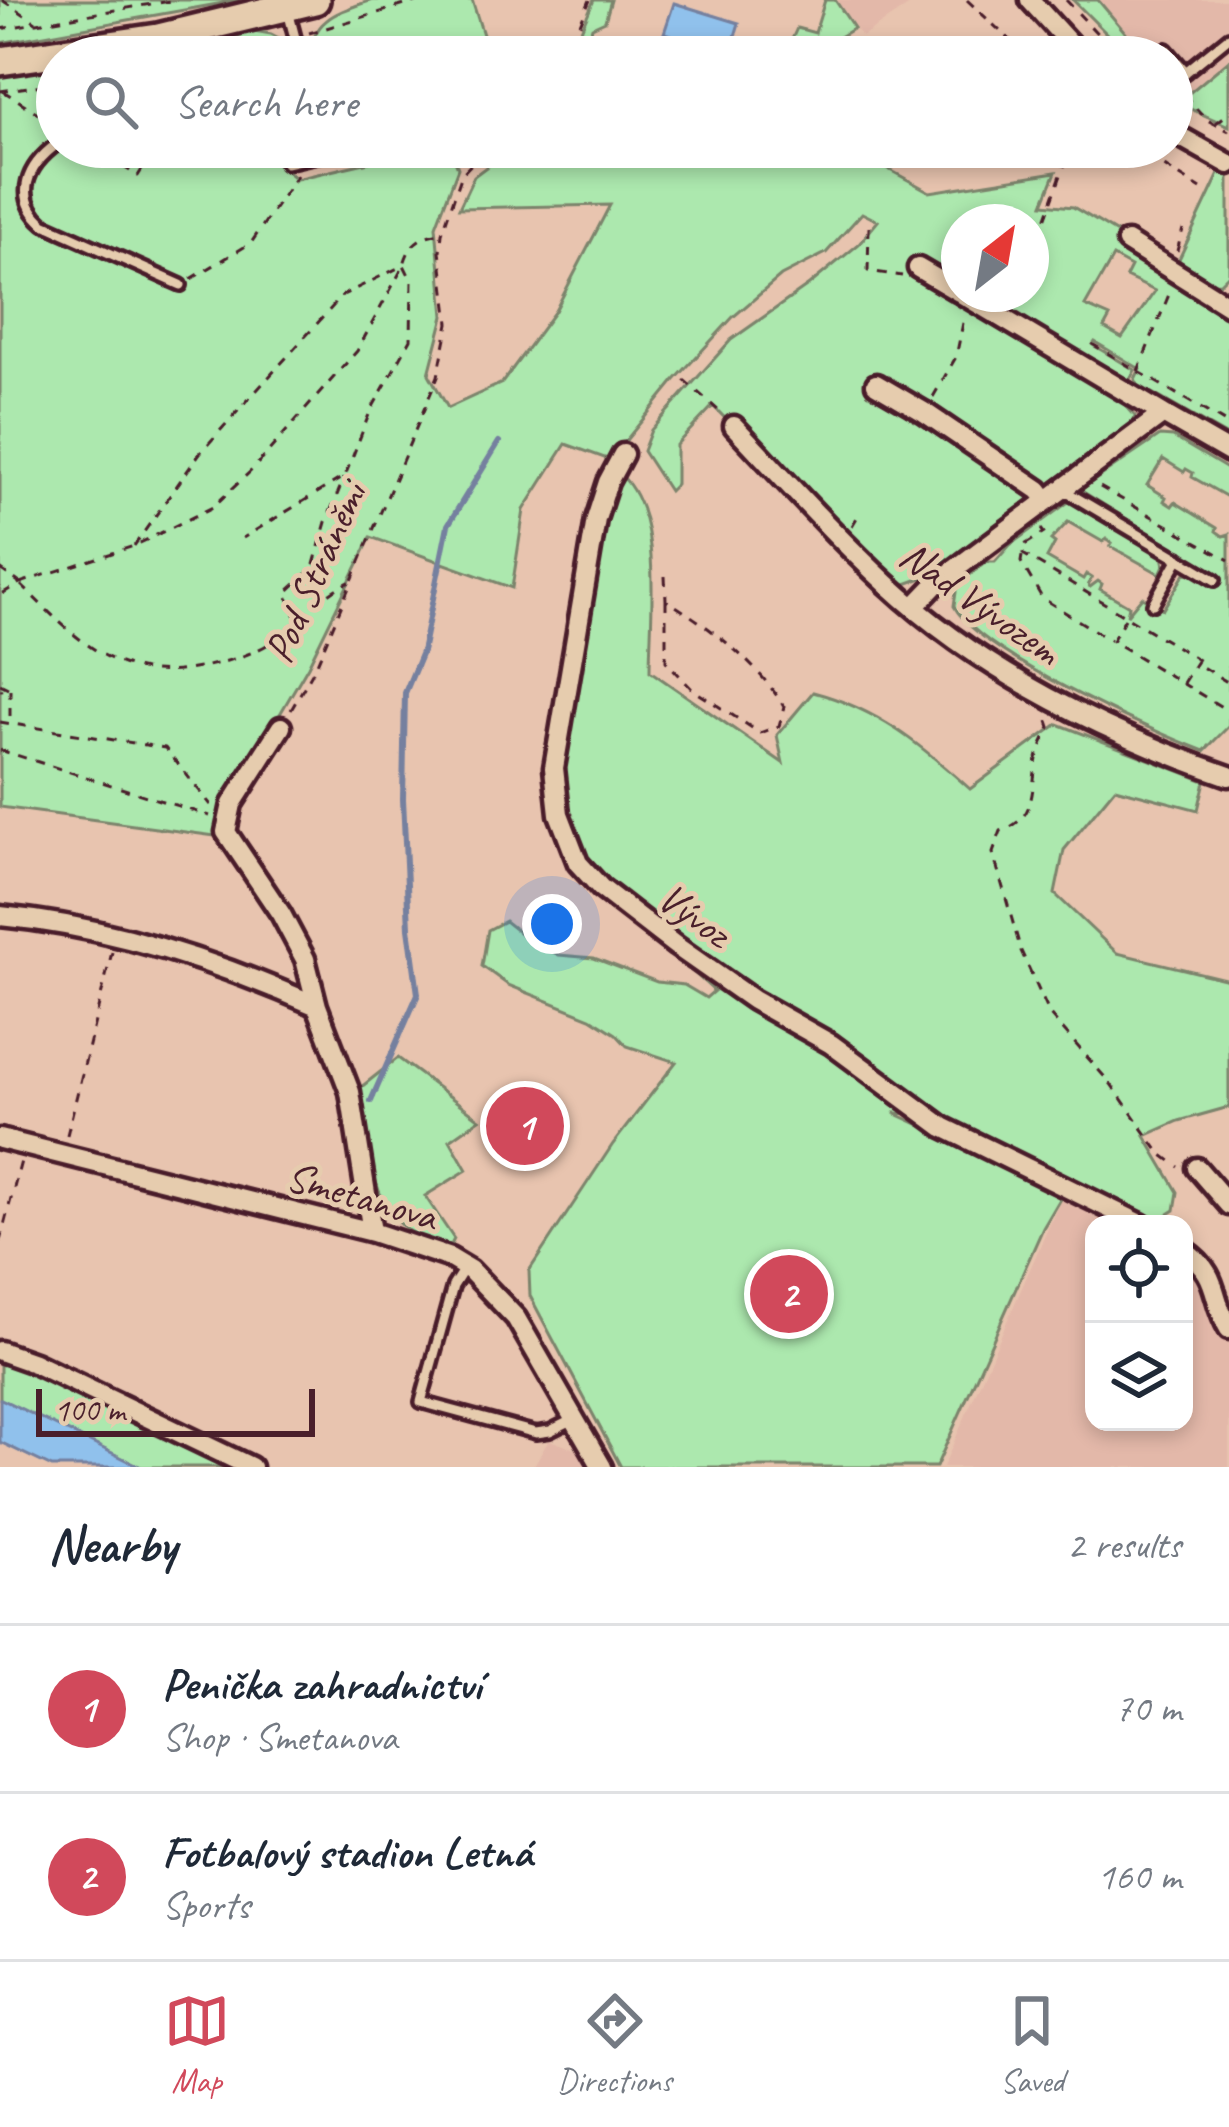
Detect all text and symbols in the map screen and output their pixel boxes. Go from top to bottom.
search box [36,36,1193,168]
icon: search [78,69,144,135]
text: Search here [174,74,357,131]
north arrow [941,204,1049,312]
street label: Pod Stráněmi [252,470,381,671]
street label: Nad Vývozem [889,529,1072,679]
street label: Vývoz [647,871,744,961]
your location [522,894,582,954]
pin: 1 [486,1081,564,1171]
street label: Smetanova [280,1150,445,1244]
map controls [1085,1215,1193,1431]
button: locate [1085,1215,1193,1323]
pin: 2 [750,1249,828,1339]
button: layers [1085,1323,1193,1431]
scale bar [36,1383,315,1436]
text: 100 m [54,1389,125,1431]
text: Nearby [48,1513,176,1577]
text: 2 results [1067,1521,1181,1570]
text: Penička zahradnictví [162,1656,481,1713]
text: 1 [78,1684,96,1733]
text: 70 m [1115,1684,1181,1733]
text: Shop · Smetanova [162,1713,397,1762]
text: Fotbalový stadion Letná [162,1824,532,1881]
text: 2 [78,1852,96,1901]
text: 160 m [1097,1852,1181,1901]
text: Sports [162,1881,250,1930]
tab: Map [164,1988,230,2102]
tab: Directions [557,1988,672,2102]
tab: Saved [999,1988,1065,2102]

